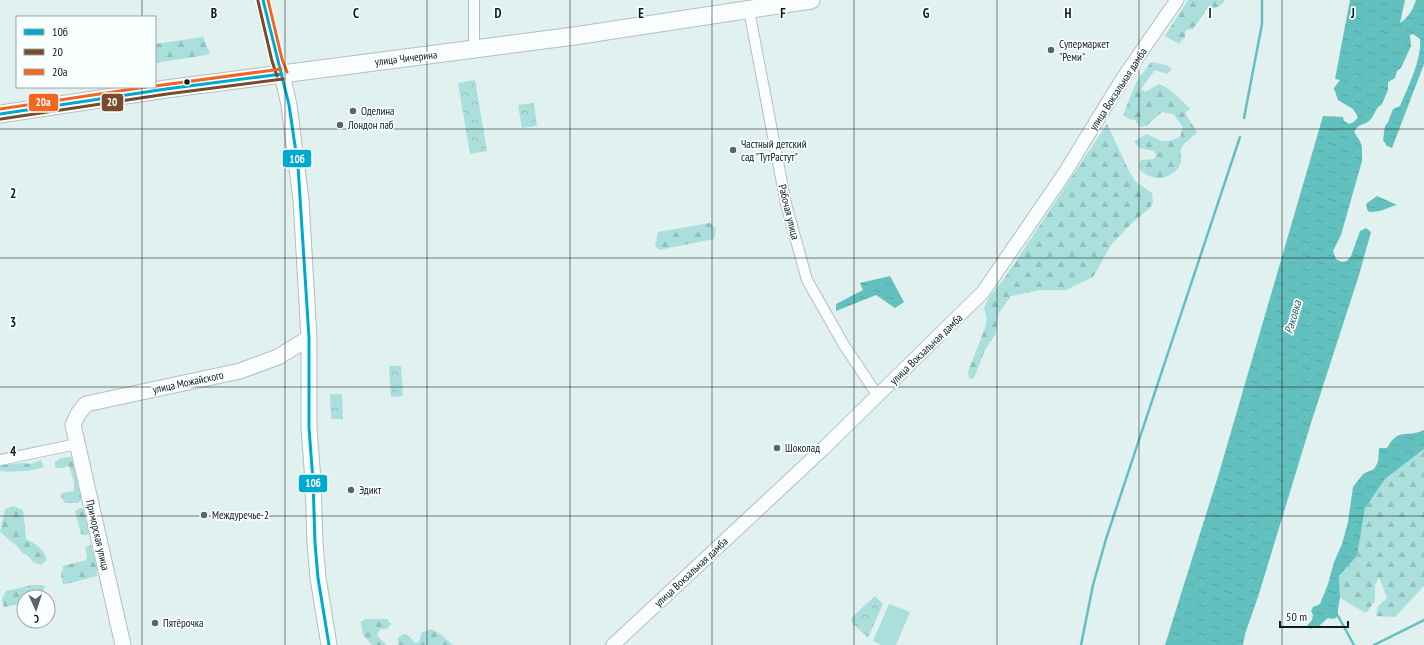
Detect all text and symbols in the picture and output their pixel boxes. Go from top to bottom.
text: B [211,5,217,22]
text: C [353,5,359,22]
text: D [495,5,502,22]
text: E [638,5,644,22]
text: F [780,5,786,22]
text: G [923,5,930,22]
text: H [1065,5,1072,22]
text: I [1208,5,1212,22]
text: J [1350,5,1355,22]
legend [16,16,156,88]
text: 10б [52,24,68,39]
place label: Супермаркет "Реми" [1059,37,1110,64]
text: 20 [52,44,63,59]
marker: Супермаркет "Реми" [1046,45,1056,55]
street label: улица Вокзальная дамба [1086,45,1150,133]
street label: улица Чичерина [374,47,438,69]
text: 20а [52,64,68,79]
unlabelled marker [182,77,192,87]
line badge: 20а [28,93,59,112]
line badge: 20 [101,93,124,112]
text: 20а [35,95,51,109]
text: 20 [107,95,117,109]
place label: Оделина [361,104,394,118]
marker: Оделина [348,106,358,116]
place label: Лондон паб [347,118,394,132]
marker: Лондон паб [335,120,345,130]
place label: Частный детский сад "ТутРастут" [741,137,807,164]
marker: Частный детский сад "ТутРастут" [728,145,738,155]
line badge: 10б [282,149,312,168]
text: 10б [289,152,305,166]
street label: Рабочая улица [775,183,803,241]
text: 2 [10,185,16,202]
water label: Раковка [1281,297,1305,335]
street label: улица Вокзальная дамба [887,311,965,387]
text: 3 [10,314,16,331]
street label: улица Можайского [151,368,225,396]
place label: Шоколад [785,441,820,455]
text: 4 [10,443,17,460]
marker: Шоколад [772,443,782,453]
line badge: 10б [298,474,328,493]
text: 10б [305,476,321,490]
place label: Эдикт [359,483,382,497]
marker: Эдикт [346,485,356,495]
street label: Приморская улица [83,498,113,572]
place label: Междуречье-2 [212,508,269,522]
marker: Междуречье-2 [199,510,209,520]
street label: улица Вокзальная дамба [651,534,731,610]
north arrow [16,589,56,629]
scale bar [1280,603,1348,629]
text: 50 m [1286,609,1307,624]
text: С [34,612,39,626]
place label: Пятёрочка [163,616,204,630]
marker: Пятёрочка [150,618,160,628]

